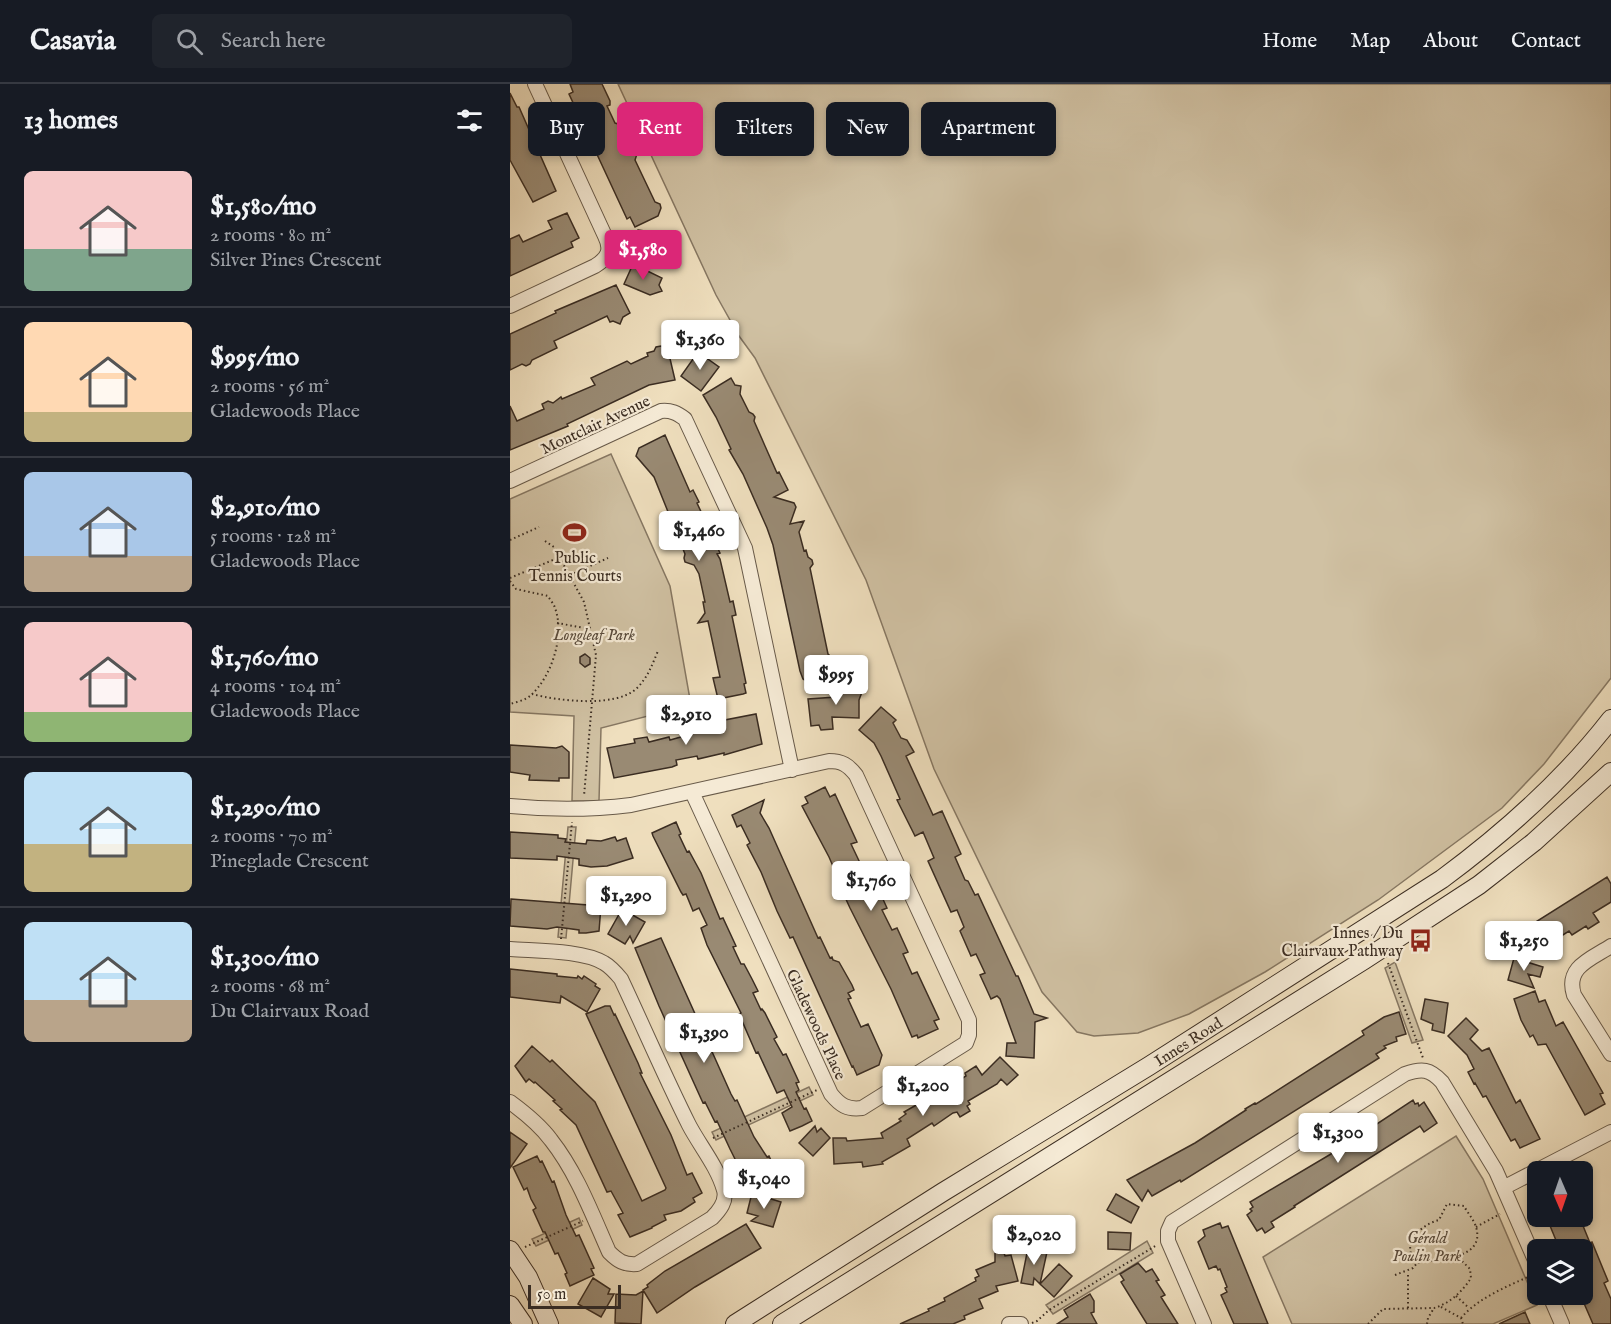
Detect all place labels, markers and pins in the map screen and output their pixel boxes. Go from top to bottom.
pin: $1,580 [594,230,692,281]
pin: $1,360 [651,320,749,371]
pin: $1,460 [650,511,748,562]
sports icon: Public Tennis Courts [562,519,588,545]
place label: Public Tennis Courts [528,549,622,587]
pin: $995 [800,655,872,706]
pin: $2,910 [637,695,735,746]
pin: $1,760 [822,861,920,912]
pin: $1,290 [577,876,675,927]
pin: $1,250 [1475,921,1573,972]
place label: Innes / Du Clairvaux Pathway [1282,924,1403,962]
bus stop icon: Innes / Du Clairvaux Pathway [1408,928,1434,954]
pin: $1,390 [655,1013,753,1064]
pin: $1,200 [874,1066,972,1117]
pin: $1,300 [1289,1113,1387,1164]
pin: $1,040 [715,1159,813,1210]
pin: $2,020 [985,1215,1083,1266]

